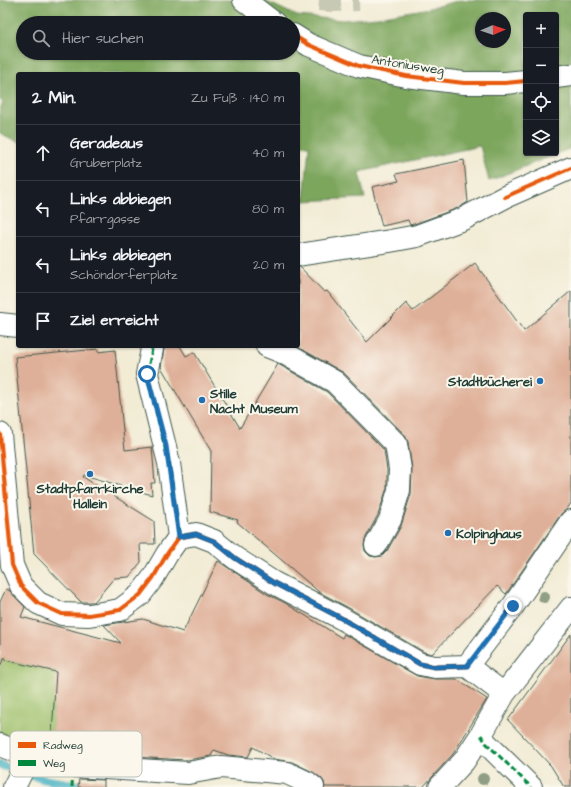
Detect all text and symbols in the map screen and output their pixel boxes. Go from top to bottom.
north arrow [475,12,511,48]
map controls [523,12,559,156]
button: + [523,12,559,48]
search box [16,16,300,60]
icon: search [30,27,52,49]
text: Hier suchen [62,28,143,49]
button: − [523,48,559,84]
street label: Antoniusweg [370,50,446,81]
button: locate [523,84,559,120]
text: 2 Min. [32,86,76,110]
text: Zu Fuß · 140 m [191,89,284,107]
button: layers [523,120,559,156]
text: Geradeaus [70,133,143,154]
icon: ahead [32,142,54,164]
text: 40 m [252,144,284,162]
text: Gruberplatz [70,154,142,172]
text: Links abbiegen [70,189,171,210]
icon: left [32,198,54,220]
text: 80 m [252,200,284,218]
text: Pfarrgasse [70,210,140,228]
text: Links abbiegen [70,245,171,266]
icon: left [32,254,54,276]
text: 20 m [253,256,284,274]
text: Schöndorferplatz [70,266,178,284]
icon: arrive [32,310,54,332]
text: Ziel erreicht [70,310,159,331]
route start [138,365,156,383]
place label: Stadtbücherei [447,373,533,391]
marker: Stadtbücherei [535,376,545,386]
place label: Stille Nacht Museum [209,385,298,418]
marker: Stille Nacht Museum [197,395,207,405]
marker: Stadtpfarrkirche Hallein [85,469,95,479]
place label: Stadtpfarrkirche Hallein [36,480,143,513]
place label: Kolpinghaus [456,525,522,545]
marker: Kolpinghaus [443,528,453,538]
route end [504,597,522,615]
legend [10,731,142,777]
text: Radweg [43,738,83,754]
text: Weg [43,756,65,772]

